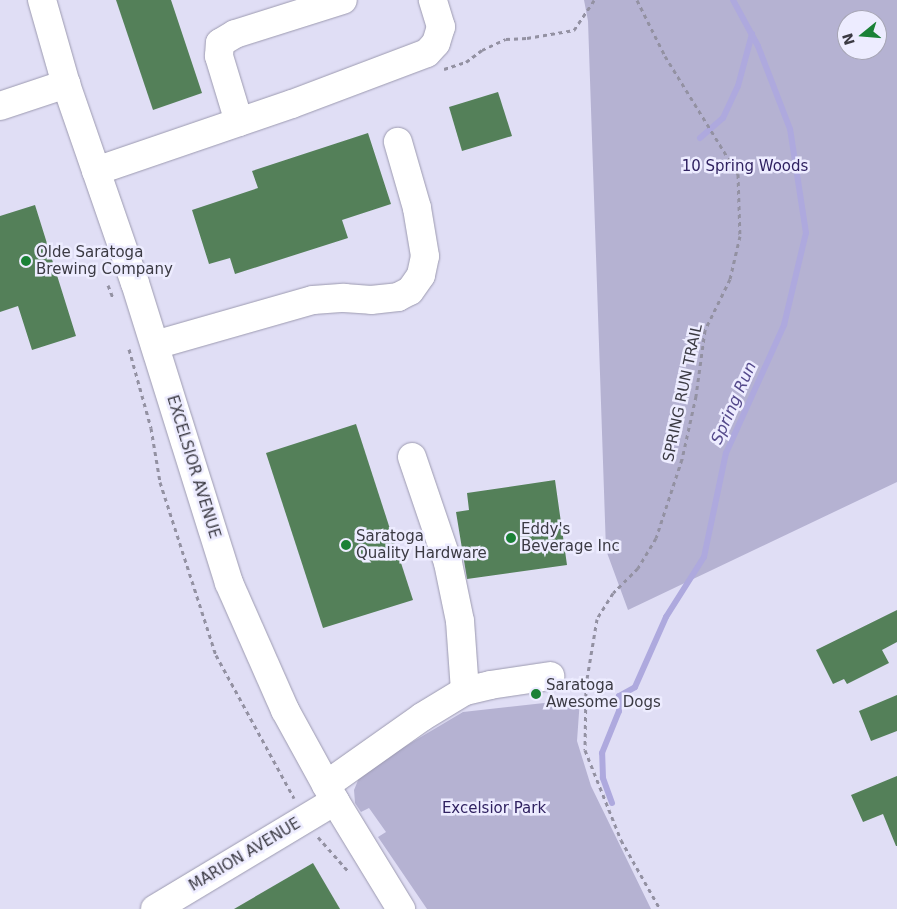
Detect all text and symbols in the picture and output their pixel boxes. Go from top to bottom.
north arrow [837,10,887,60]
text: N [839,31,858,47]
park label: 10 Spring Woods [682,158,808,176]
place label: Olde Saratoga Brewing Company [36,243,173,278]
marker: Olde Saratoga Brewing Company [20,255,32,267]
street label: SPRING RUN TRAIL [660,322,706,464]
water label: Spring Run [707,359,761,447]
street label: EXCELSIOR AVENUE [163,393,223,541]
place label: Eddy's Beverage Inc [521,520,620,555]
place label: Saratoga Quality Hardware [356,527,487,562]
marker: Eddy's Beverage Inc [505,532,517,544]
marker: Saratoga Quality Hardware [340,539,352,551]
place label: Saratoga Awesome Dogs [546,676,661,711]
marker: Saratoga Awesome Dogs [530,688,542,700]
park label: Excelsior Park [442,800,546,818]
street label: MARION AVENUE [186,815,304,895]

